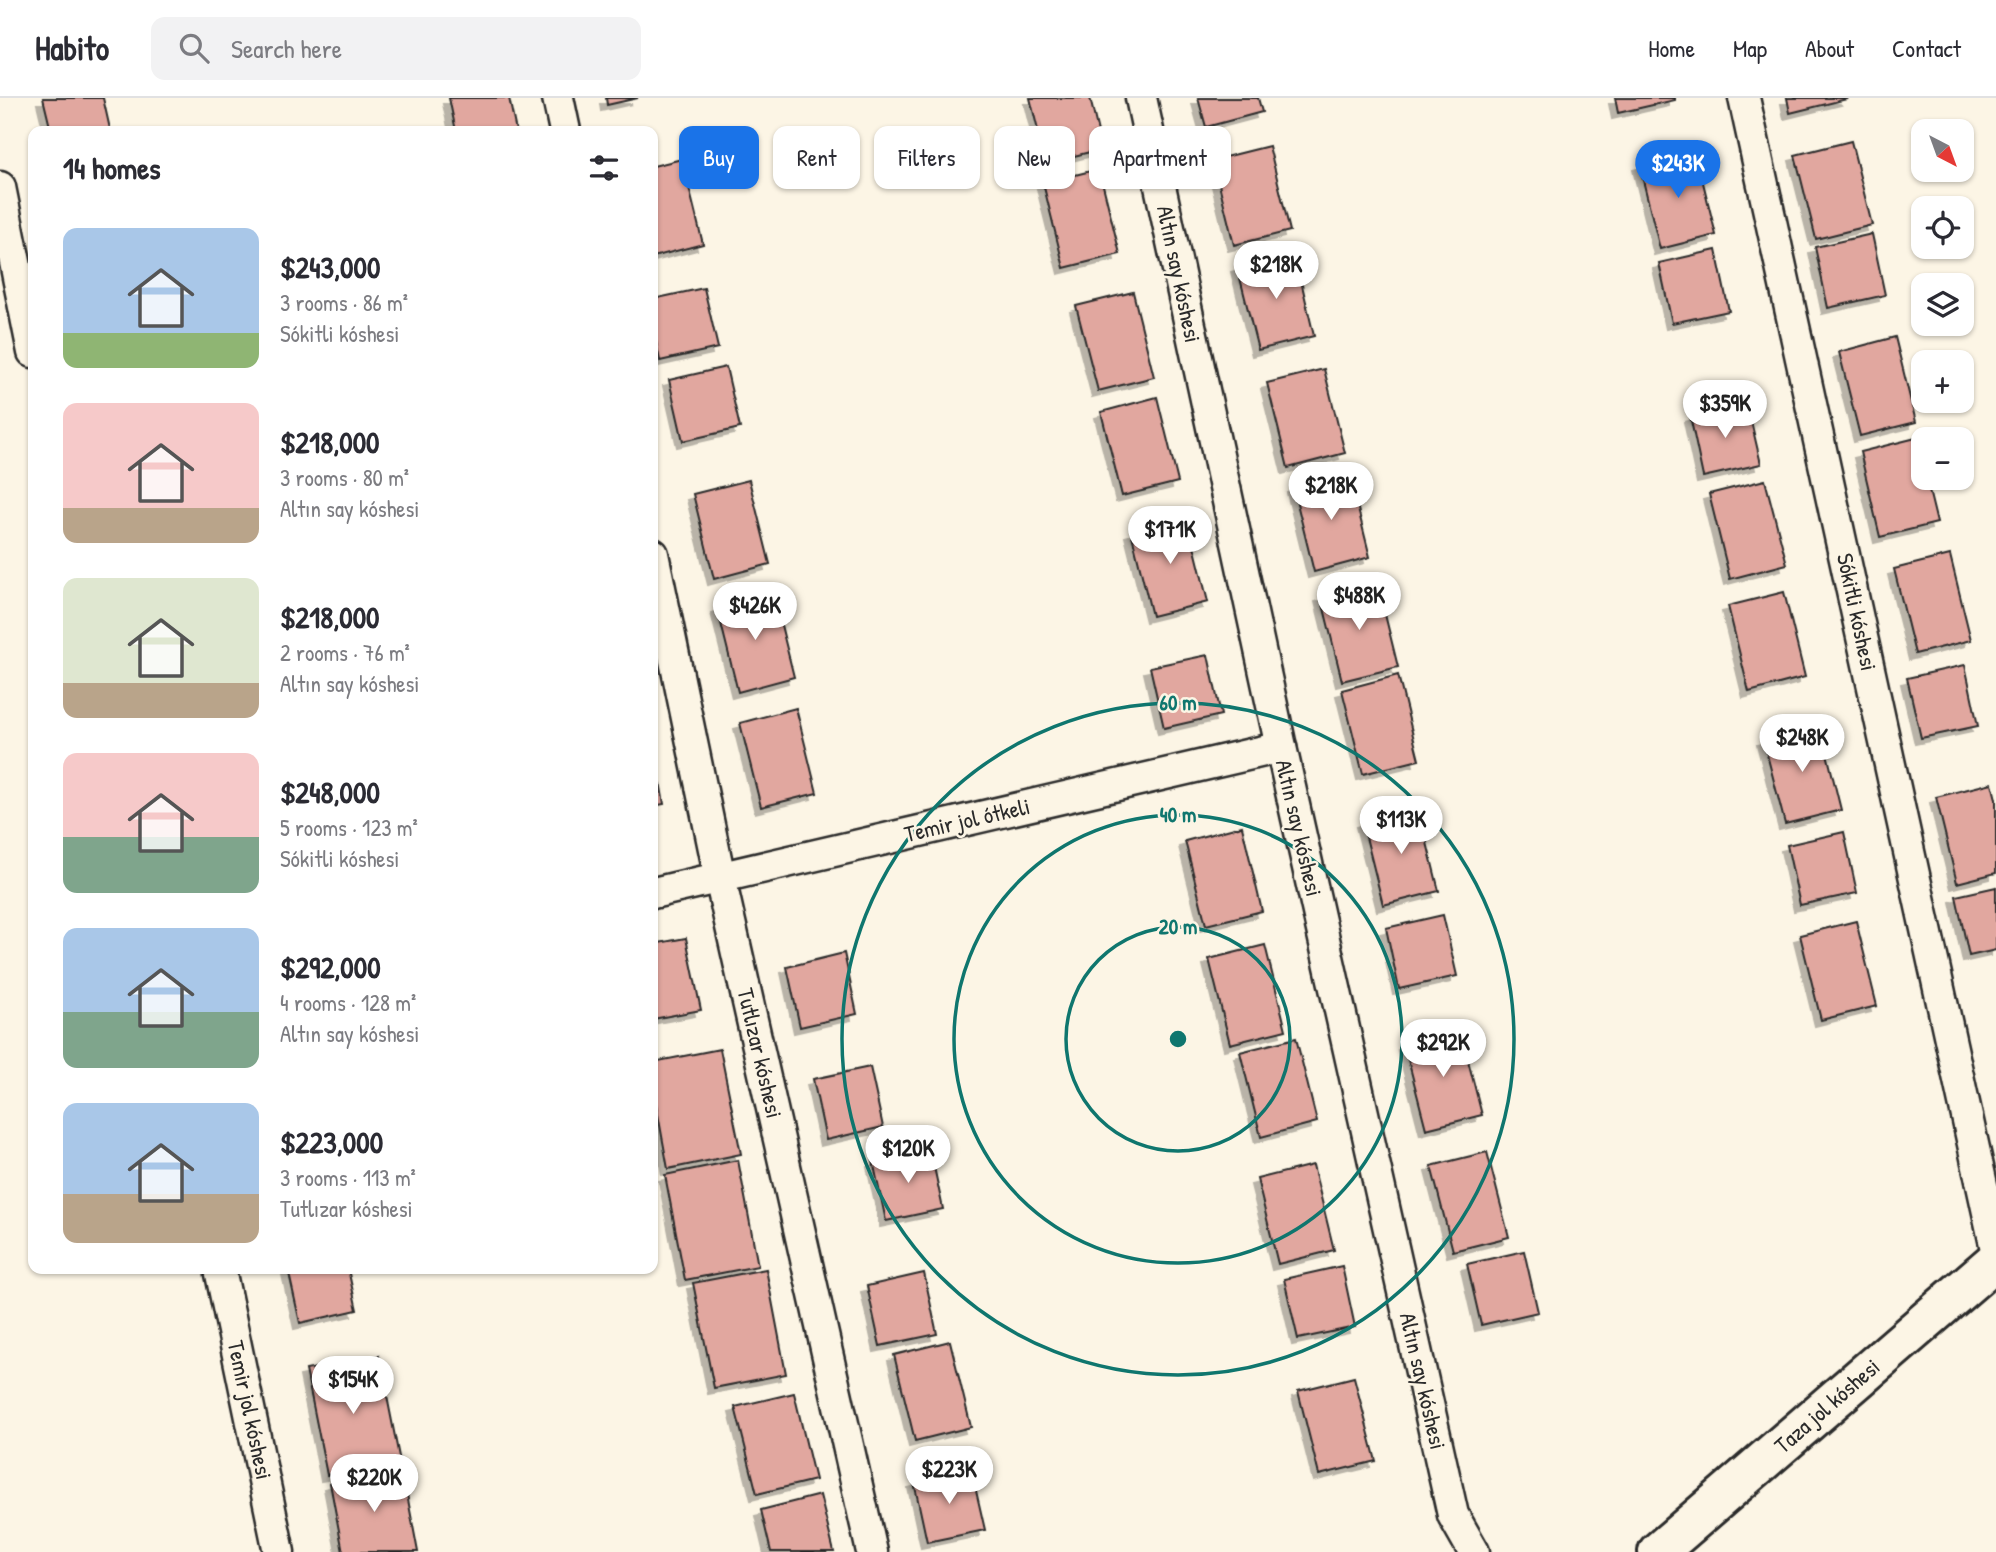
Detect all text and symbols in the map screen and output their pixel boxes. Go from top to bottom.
search box [151,17,641,80]
text: Habito [35,26,109,70]
icon: search [175,29,213,67]
text: Search here [231,31,342,66]
text: Home [1648,32,1695,64]
text: Map [1733,32,1767,64]
text: About [1805,32,1854,64]
text: Contact [1892,32,1961,64]
north arrow [1911,119,1974,182]
map controls [1911,119,1974,490]
chip: Buy [679,126,759,189]
chip: Rent [773,126,860,189]
chip: Filters [874,126,980,189]
chip: New [994,126,1075,189]
chip: Apartment [1089,126,1231,189]
pin: $243K [1629,140,1727,200]
text: $243K [1651,147,1705,178]
text: 14 homes [63,148,161,188]
icon: filters [585,149,623,187]
button: locate [1911,196,1974,259]
street label: Altın say kóshesi [1150,202,1209,345]
pin: $218K [1227,242,1325,301]
text: $243,000 [280,247,380,287]
text: $218K [1250,248,1302,279]
icon: home [119,256,203,340]
button: layers [1911,273,1974,336]
text: 3 rooms · 86 m² [280,287,408,318]
text: Sókitli kóshesi [280,318,400,349]
button: + [1911,350,1974,413]
pin: $359K [1676,380,1774,440]
text: $359K [1699,387,1751,418]
text: $218,000 [280,422,380,462]
button: − [1911,427,1974,490]
icon: home [119,431,203,515]
text: 3 rooms · 80 m² [280,462,409,493]
pin: $218K [1282,462,1380,522]
text: $218K [1305,469,1357,500]
text: Altın say kóshesi [280,493,419,524]
pin: $171K [1121,506,1219,566]
text: $171K [1144,513,1196,544]
street label: Sókitli kóshesi [1830,550,1885,674]
pin: $488K [1310,573,1408,632]
text: $488K [1333,579,1385,610]
pin: $426K [706,582,804,642]
text: $426K [729,589,781,620]
text: $218,000 [280,597,380,637]
icon: home [119,606,203,690]
text: 2 rooms · 76 m² [280,637,410,668]
text: Altın say kóshesi [280,668,419,699]
text: 60 m [1160,688,1196,717]
pin: $248K [1753,714,1851,774]
text: $248K [1775,721,1829,752]
street label: Altın say kóshesi [1269,756,1330,899]
text: $248,000 [280,772,380,812]
icon: home [119,781,203,865]
street label: Temir jol ótkeli [901,790,1033,849]
pin: $113K [1352,796,1450,856]
text: 40 m [1160,800,1196,829]
text: $113K [1376,803,1426,834]
text: 5 rooms · 123 m² [280,812,418,843]
text: Sókitli kóshesi [280,843,400,874]
text: 20 m [1159,912,1197,941]
text: $292,000 [280,947,381,987]
icon: home [119,956,203,1040]
street label: Tutlızar kóshesi [730,985,791,1121]
text: 4 rooms · 128 m² [280,987,416,1018]
text: Altın say kóshesi [280,1018,419,1049]
pin: $292K [1394,1020,1492,1079]
text: $292K [1416,1026,1470,1057]
centre of rings [1166,1027,1190,1051]
text: $223,000 [280,1122,383,1162]
pin: $120K [859,1126,957,1185]
icon: home [119,1131,203,1215]
text: $120K [881,1132,935,1163]
text: 3 rooms · 113 m² [280,1162,416,1193]
text: Tutlızar kóshesi [280,1193,413,1224]
street label: Altın say kóshesi [1393,1309,1454,1452]
street label: Temir jol kóshesi [221,1338,280,1482]
street label: Taza jol kóshesi [1767,1351,1886,1460]
pin: $154K [304,1356,402,1416]
text: $154K [328,1363,378,1394]
pin: $223K [900,1446,998,1506]
text: $223K [921,1453,977,1484]
pin: $220K [325,1454,423,1514]
text: $220K [346,1461,402,1492]

